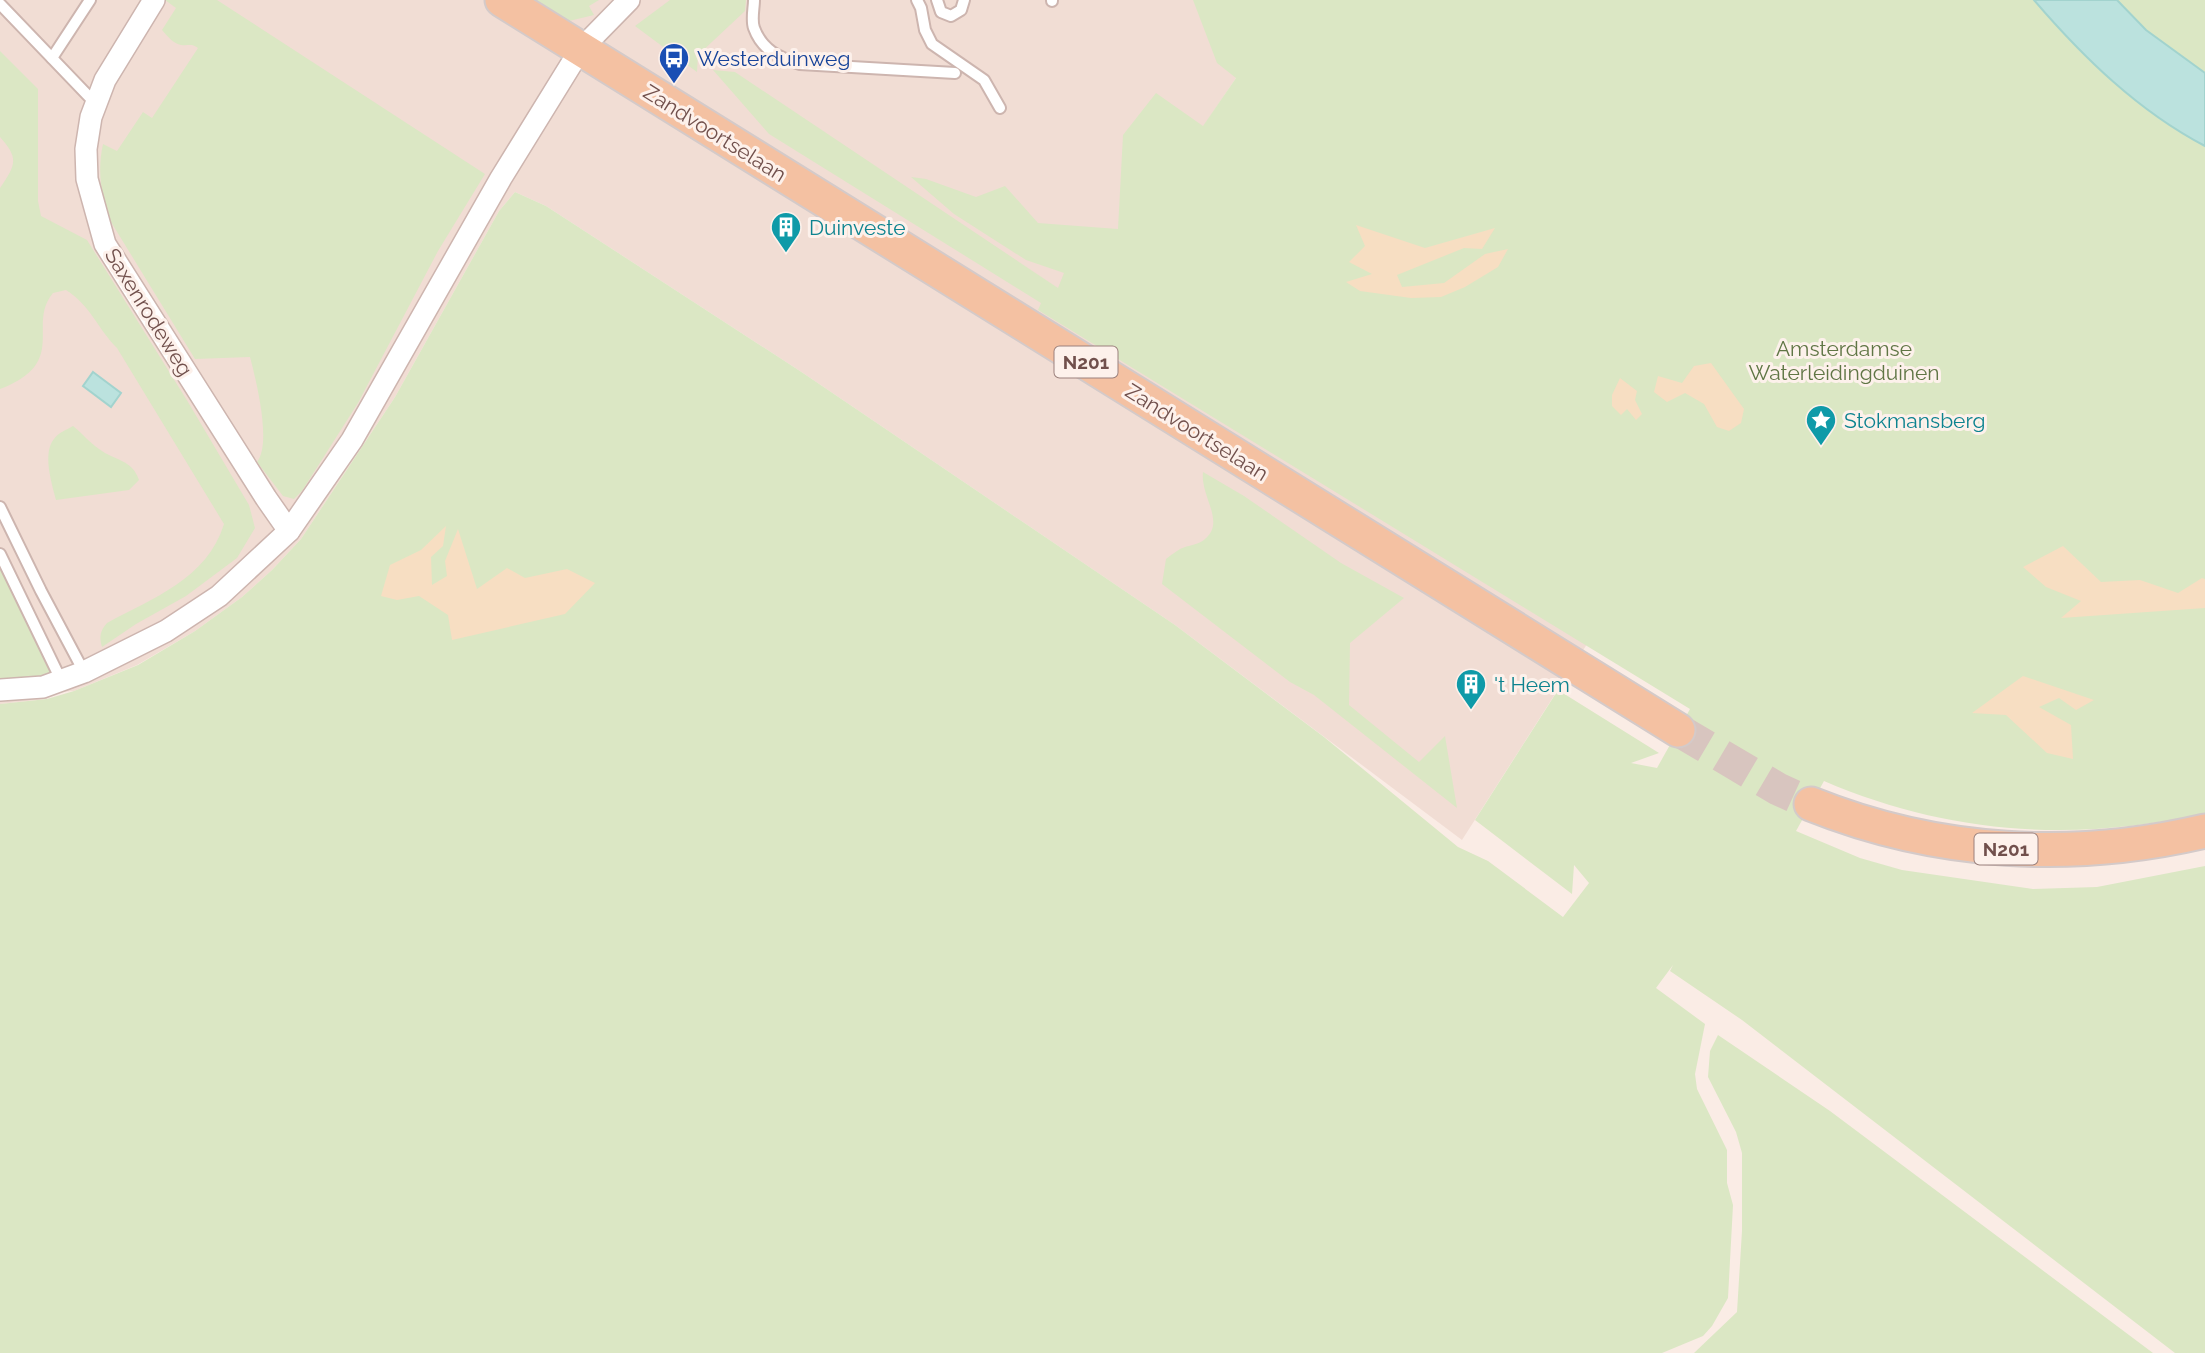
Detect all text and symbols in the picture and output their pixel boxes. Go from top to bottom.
bus stop icon: Westerduinweg [657,41,691,85]
place label: Westerduinweg [697,46,850,71]
street label: Zandvoortselaan [639,79,791,187]
building icon: Duinveste [769,210,803,254]
place label: Duinveste [809,215,906,240]
street label: Saxenrodeweg [100,244,198,380]
park label: Amsterdamse Waterleidingduinen [1748,336,1940,385]
road number: N201 [1054,346,1118,378]
street label: Zandvoortselaan [1121,378,1273,486]
place icon: Stokmansberg [1804,403,1838,447]
place label: Stokmansberg [1844,408,1986,433]
building icon: 't Heem [1454,667,1488,711]
place label: 't Heem [1494,672,1570,697]
road number: N201 [1974,834,2038,864]

